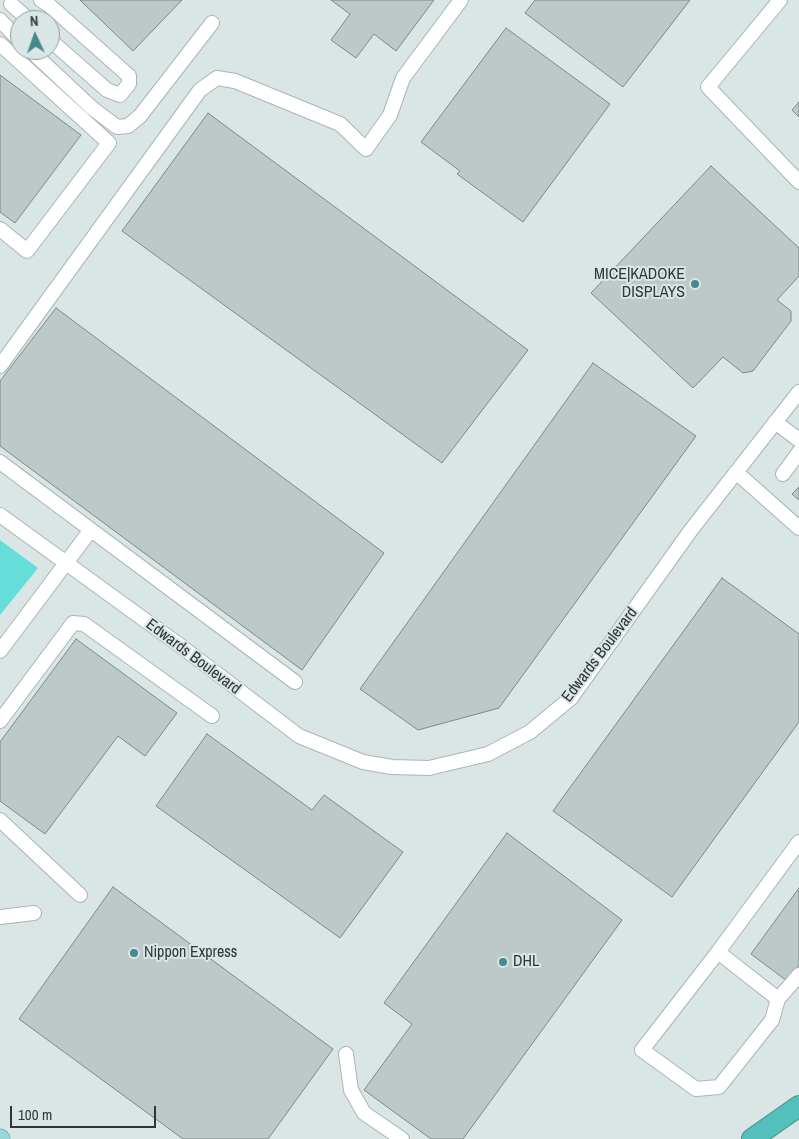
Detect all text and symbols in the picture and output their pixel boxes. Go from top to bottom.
north arrow [10,10,60,60]
text: N [30,12,39,30]
place label: MICE|KADOKE DISPLAYS [594,265,685,303]
marker: MICE|KADOKE DISPLAYS [689,278,701,290]
street label: Edwards Boulevard [558,604,642,706]
street label: Edwards Boulevard [142,615,244,699]
place label: Nippon Express [144,943,237,963]
marker: Nippon Express [128,947,140,959]
place label: DHL [513,952,539,972]
marker: DHL [497,956,509,968]
scale bar [12,1096,159,1128]
text: 100 m [18,1104,52,1125]

